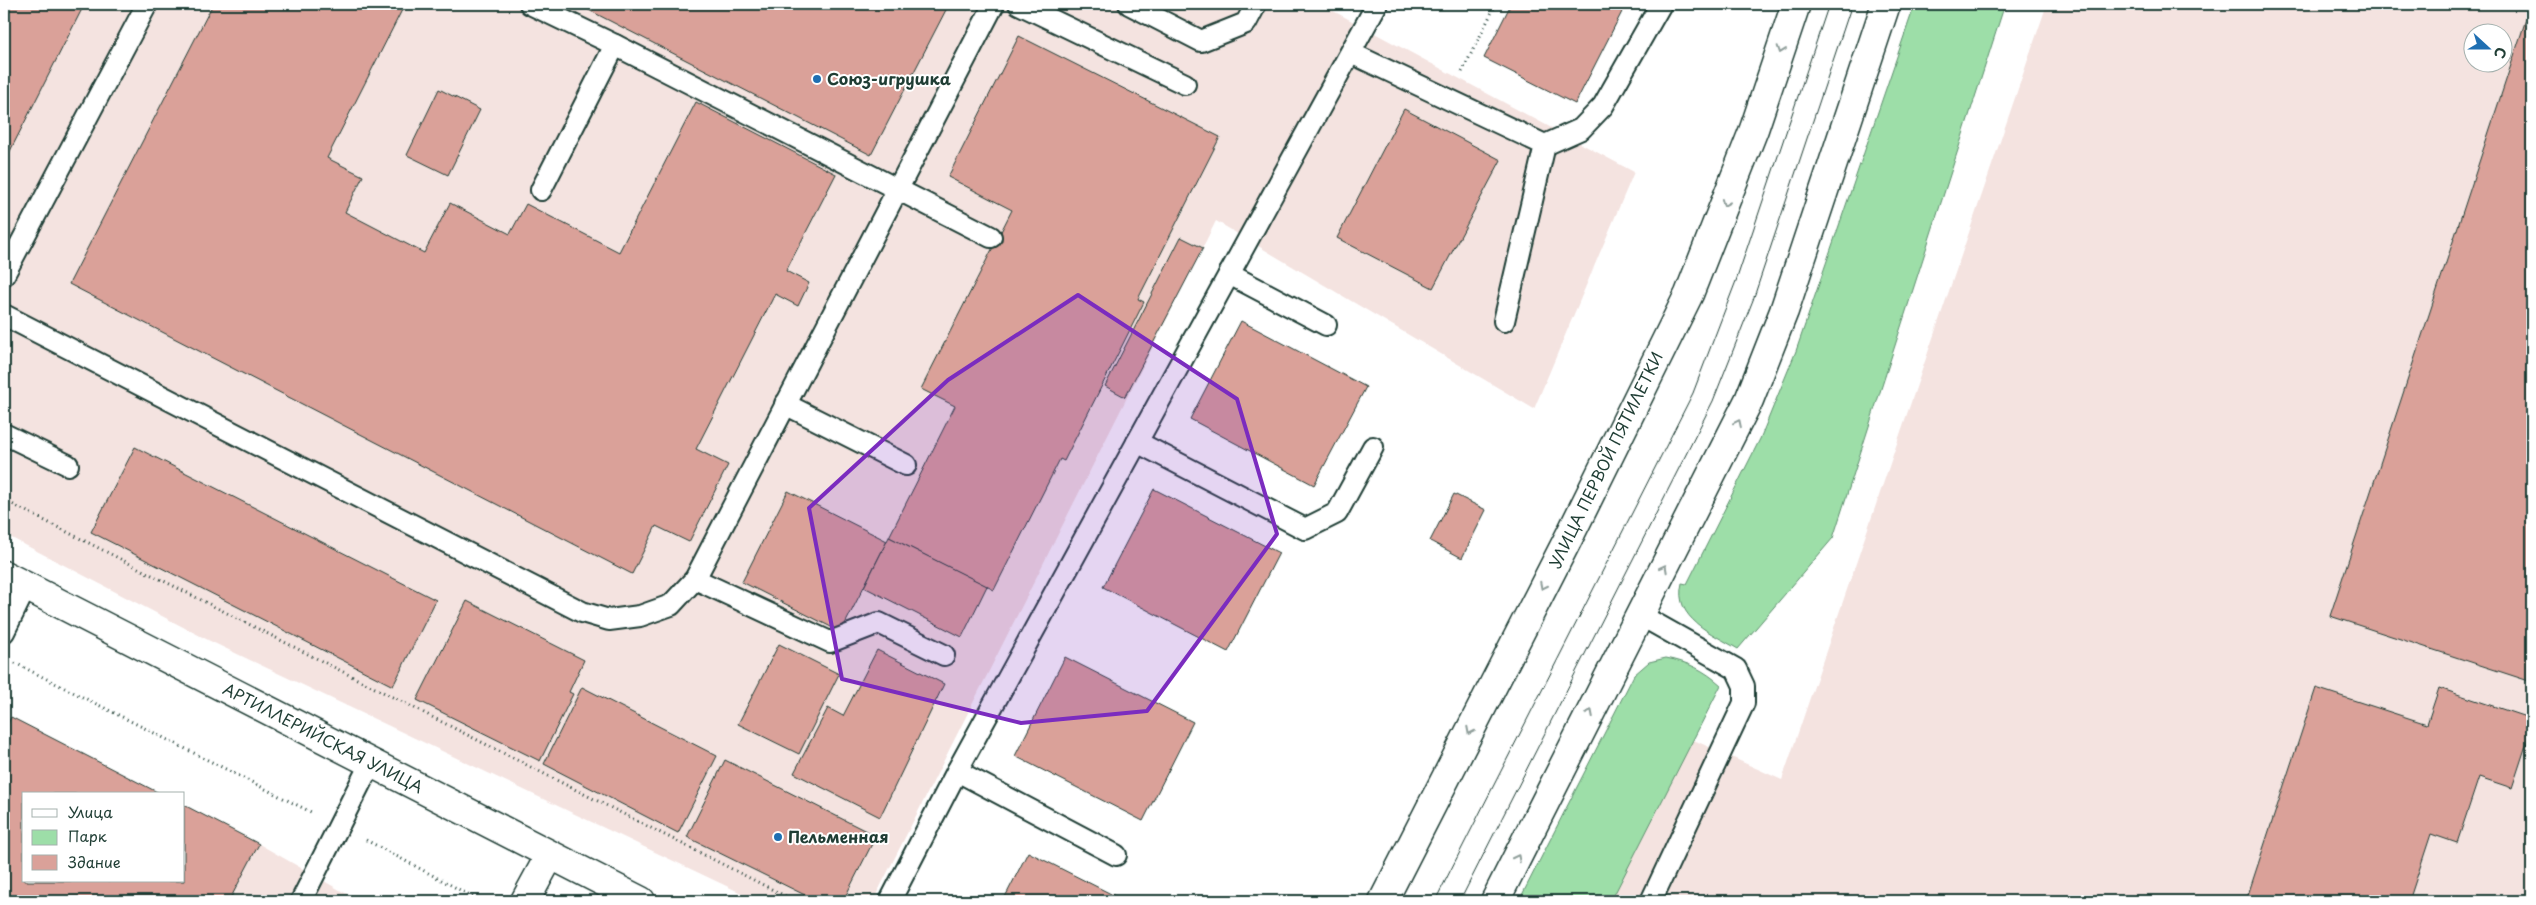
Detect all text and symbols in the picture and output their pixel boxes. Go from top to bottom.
north arrow [2464,22,2514,72]
text: С [2489,44,2512,62]
one-way arrow [1777,45,1787,54]
place label: Союз-игрушка [827,66,951,90]
marker: Союз-игрушка [811,73,823,85]
one-way arrow [1721,198,1731,206]
street label: УЛИЦА ПЕРВОЙ ПЯТИЛЕТКИ [1542,347,1668,572]
one-way arrow [1732,419,1742,428]
one-way arrow [1658,564,1668,573]
one-way arrow [1539,581,1549,590]
street label: АРТИЛЛЕРИЙСКАЯ УЛИЦА [219,676,428,798]
one-way arrow [1584,709,1594,718]
one-way arrow [1465,726,1476,735]
legend [22,792,185,882]
text: Улица [68,800,113,823]
text: Парк [68,824,107,847]
place label: Пельменная [788,824,889,848]
marker: Пельменная [772,831,784,843]
text: Здание [68,850,121,873]
one-way arrow [1511,854,1521,863]

